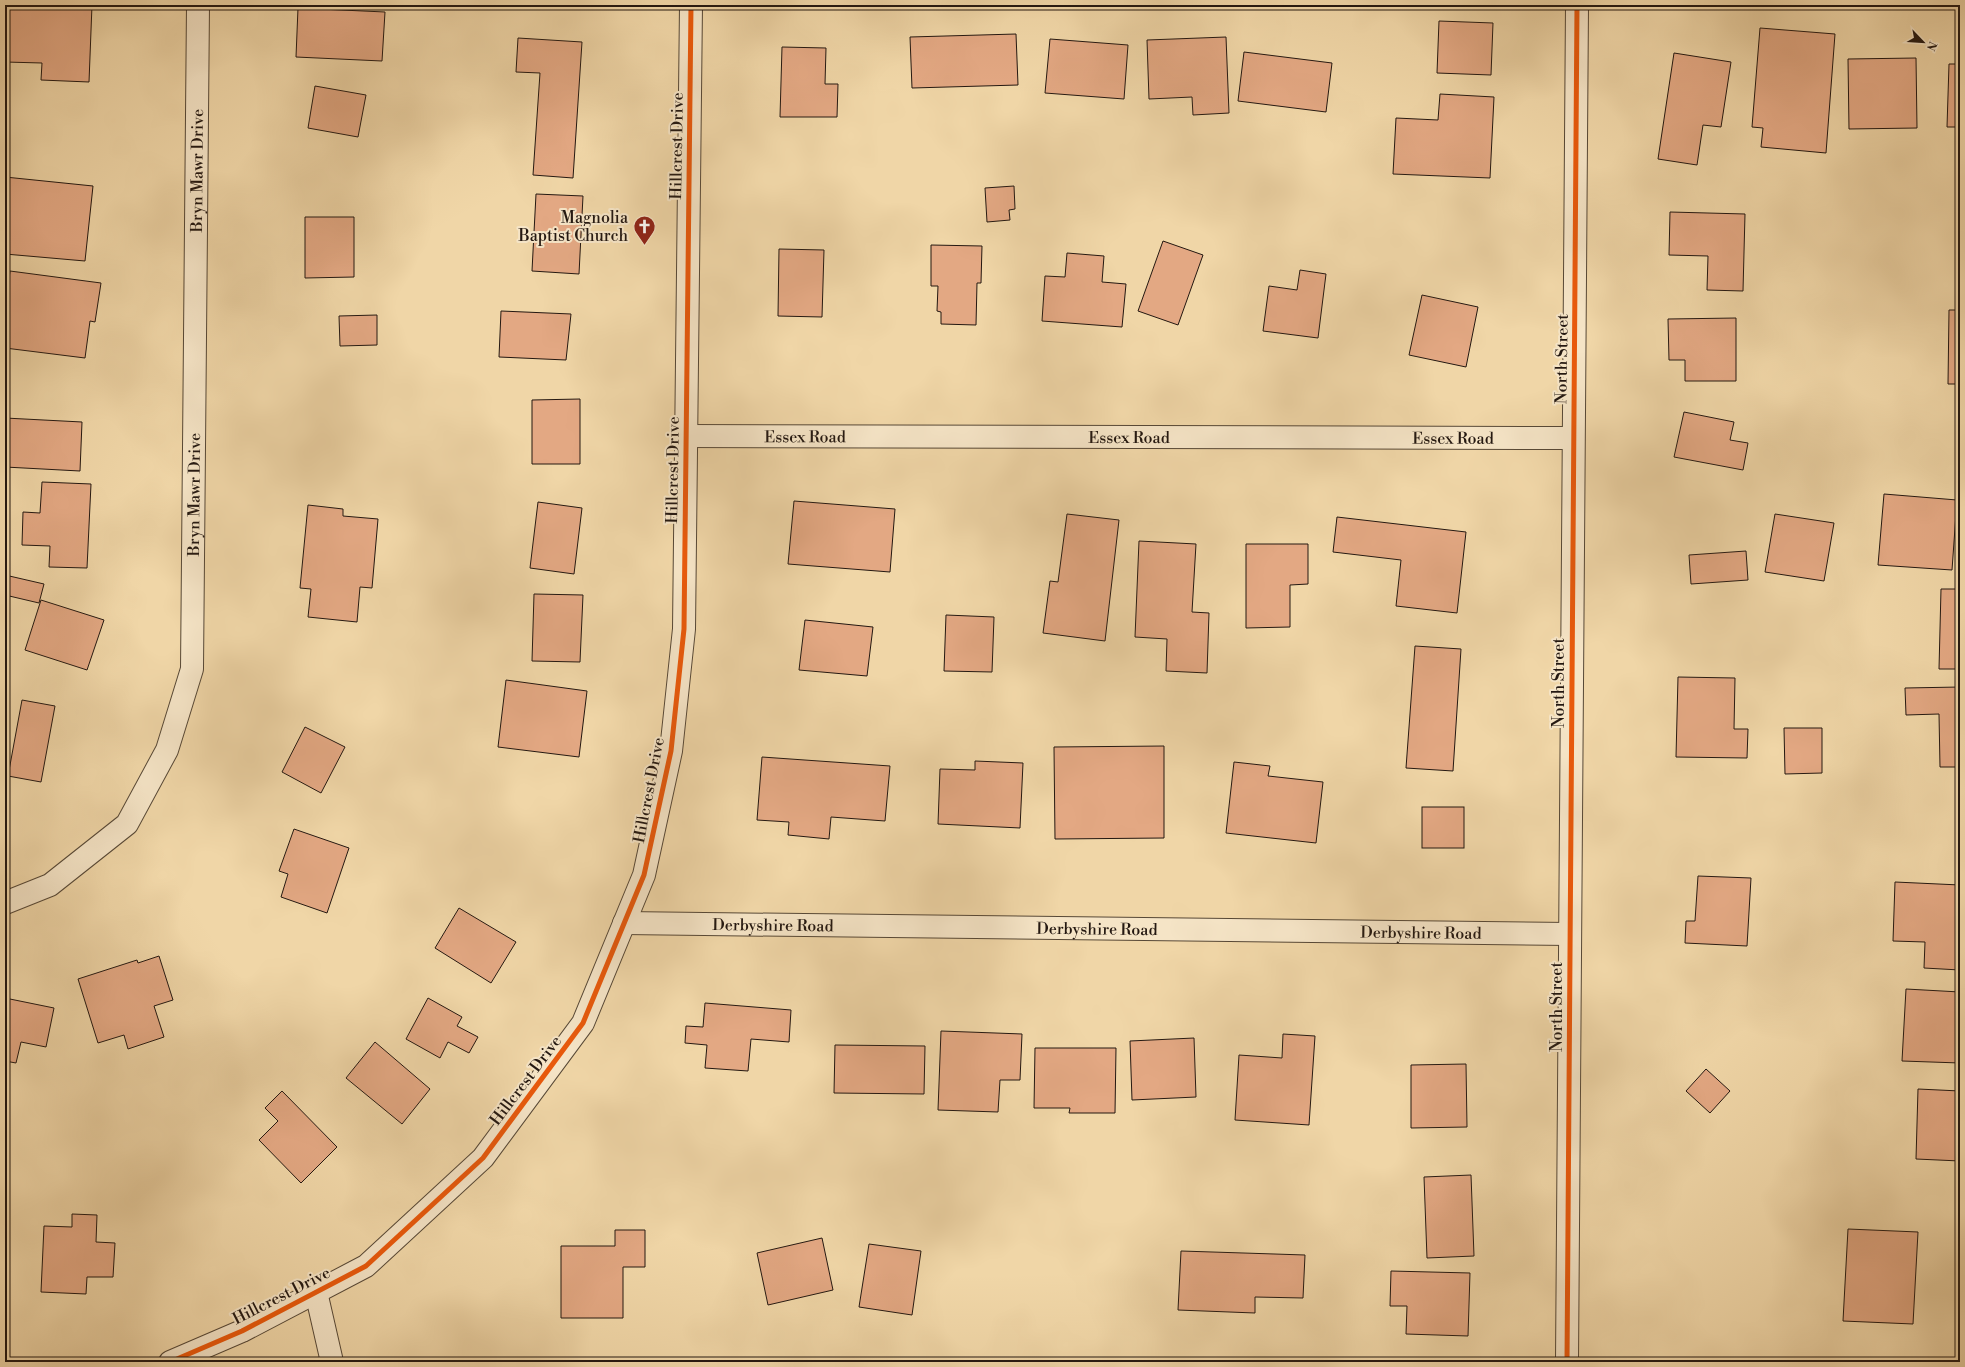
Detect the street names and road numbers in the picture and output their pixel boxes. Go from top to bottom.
street label: Hillcrest Drive [666,92,688,200]
street label: Bryn Mawr Drive [187,109,208,233]
street label: North Street [1551,313,1573,404]
street label: Hillcrest Drive [662,416,684,524]
street label: Essex Road [764,427,846,447]
street label: Essex Road [1088,428,1170,448]
street label: Essex Road [1412,429,1494,449]
street label: Bryn Mawr Drive [184,433,205,557]
street label: North Street [1549,638,1569,728]
street label: Hillcrest Drive [629,736,669,845]
street label: Derbyshire Road [712,915,834,936]
street label: Derbyshire Road [1036,919,1158,940]
street label: Derbyshire Road [1360,923,1482,944]
street label: North Street [1547,962,1567,1052]
street label: Hillcrest Drive [486,1032,566,1129]
street label: Hillcrest Drive [229,1263,334,1329]

